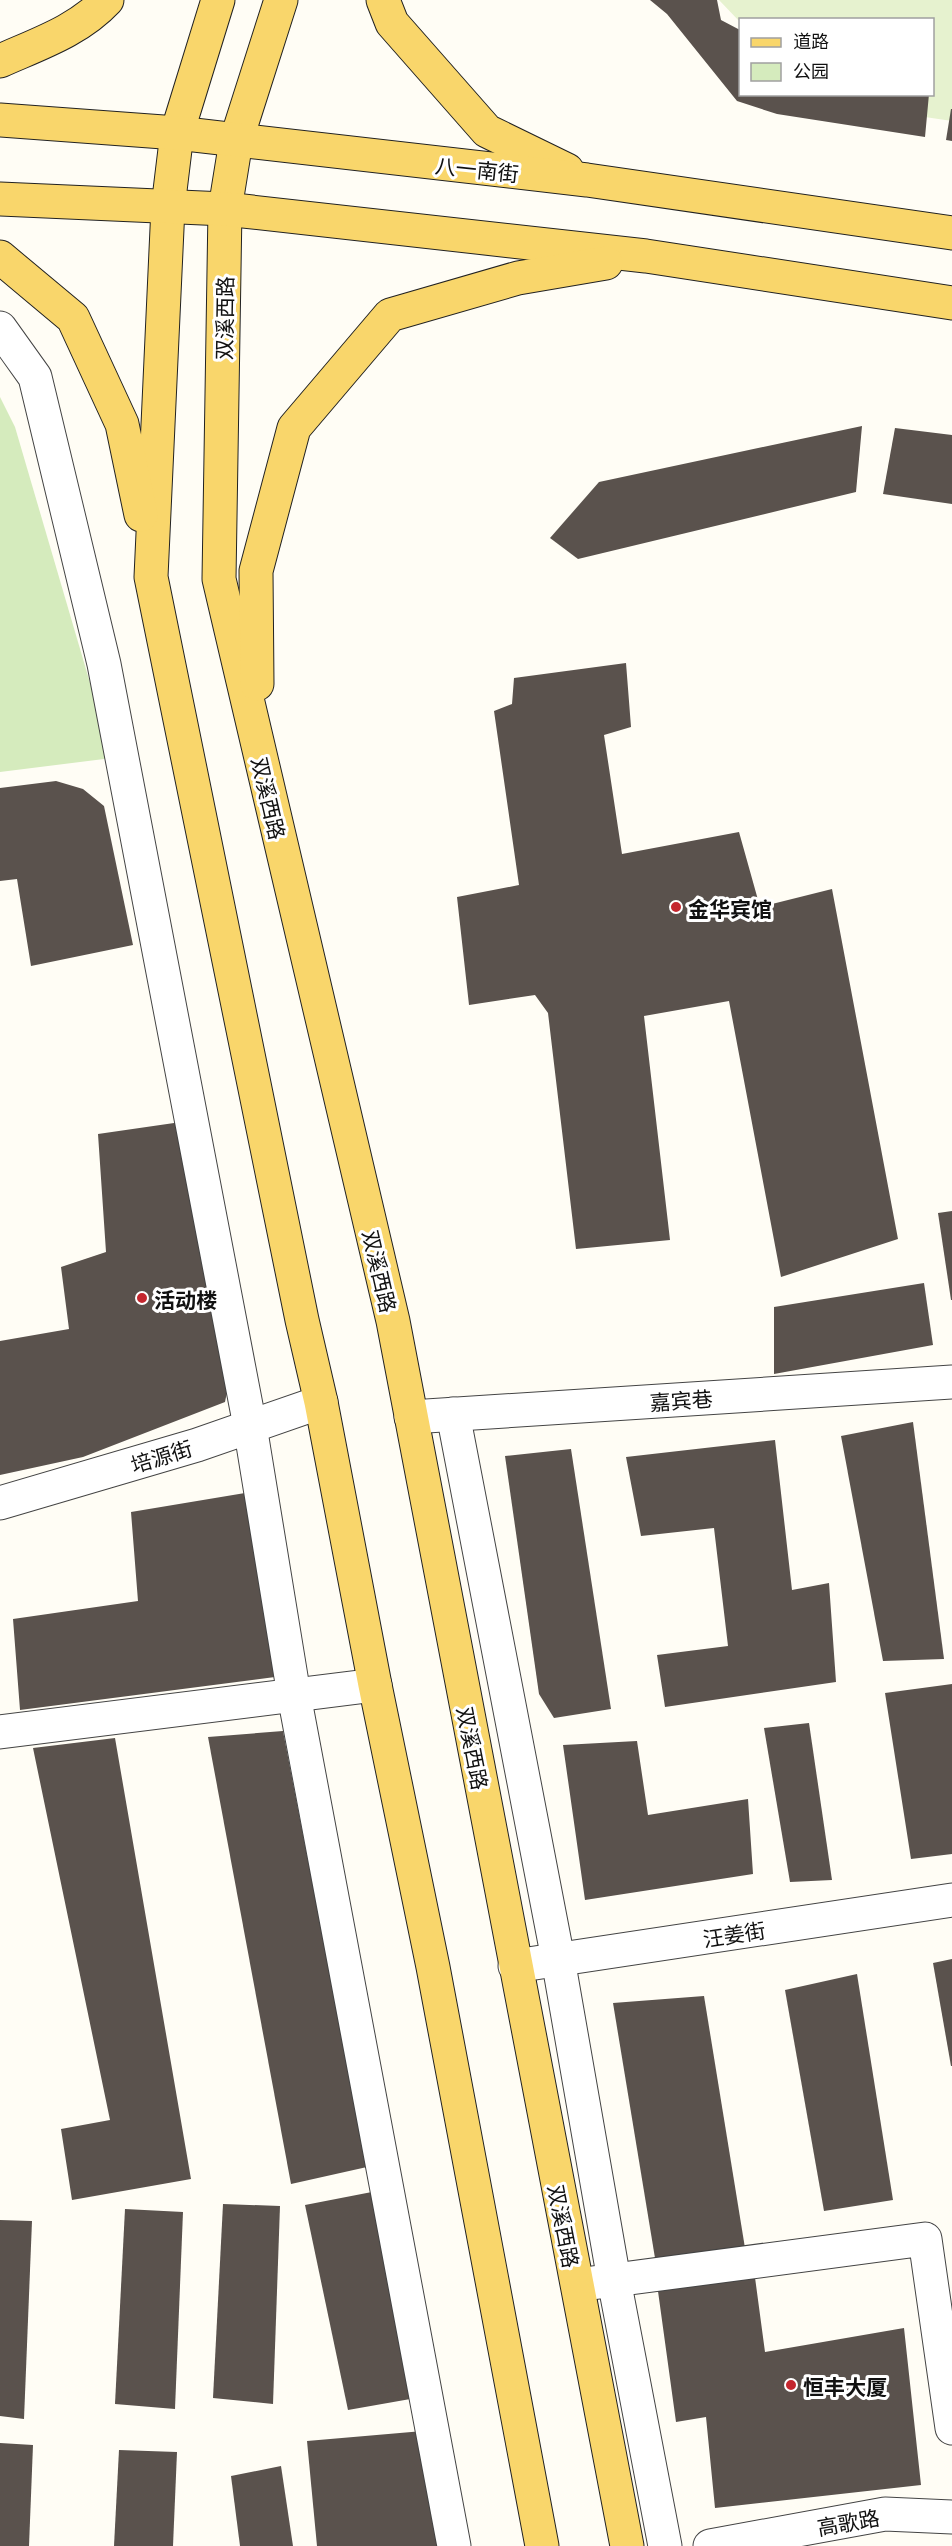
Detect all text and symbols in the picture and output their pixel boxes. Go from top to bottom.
legend [739,18,934,96]
text: 道路 [793,27,829,54]
text: 公园 [793,57,829,84]
street label: 八一南街 [434,148,520,188]
street label: 双溪西路 [207,276,239,360]
street label: 双溪西路 [245,754,295,842]
place label: 金华宾馆 [688,892,772,923]
marker: 金华宾馆 [669,900,683,914]
street label: 双溪西路 [356,1227,406,1315]
place label: 活动楼 [154,1283,217,1314]
marker: 活动楼 [135,1291,149,1305]
street label: 嘉宾巷 [648,1381,714,1417]
street label: 培源街 [126,1431,196,1479]
street label: 双溪西路 [451,1704,497,1792]
street label: 汪姜街 [700,1913,768,1953]
street label: 双溪西路 [542,2182,588,2270]
place label: 恒丰大厦 [803,2370,887,2401]
marker: 恒丰大厦 [784,2378,798,2392]
street label: 高歌路 [814,2500,882,2542]

